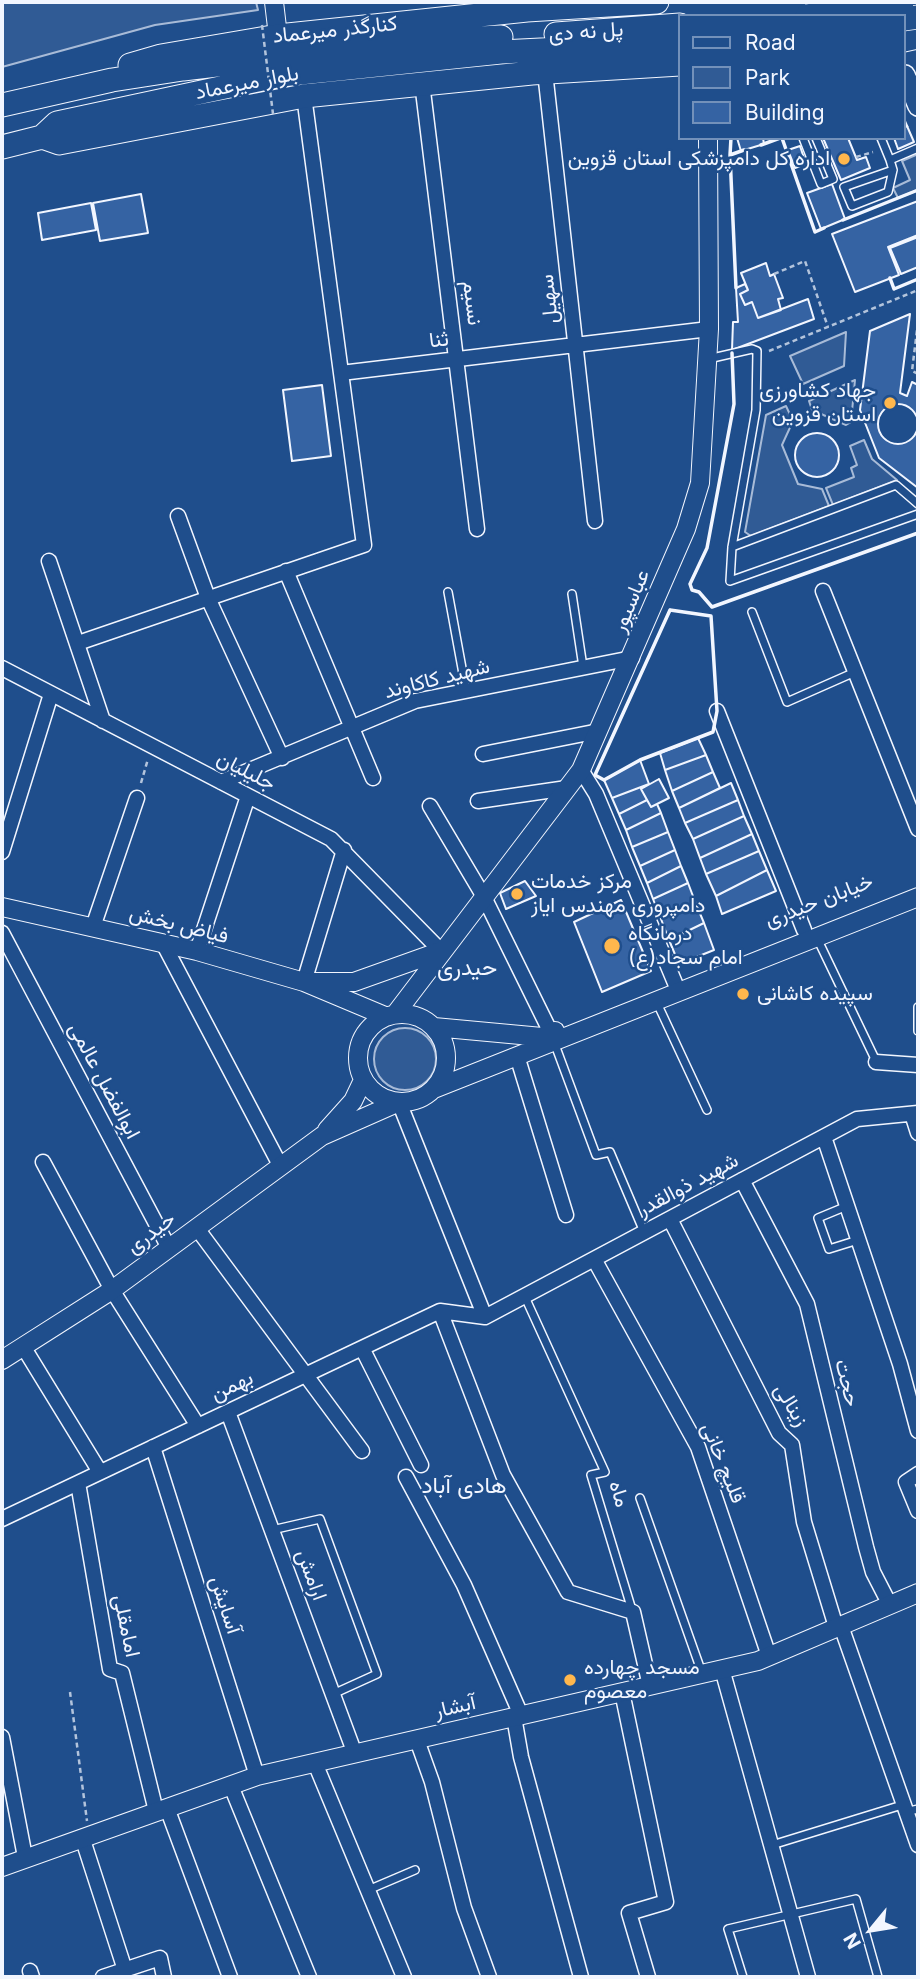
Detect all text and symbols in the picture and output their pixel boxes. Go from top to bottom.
street label: کنارگذر میرعماد [271,11,399,49]
legend [678,14,906,140]
street label: پل نه دی [548,17,624,47]
text: Road [745,30,796,55]
street label: بلوار میرعماد [193,61,301,105]
text: Park [745,65,790,90]
text: Building [745,100,825,125]
place label: اداره کل دامپزشکی استان قزوین [568,146,830,172]
marker: اداره کل دامپزشکی استان قزوین [836,151,852,167]
street label: سهیل [534,273,564,325]
street label: نسیم [457,279,487,327]
street label: ثنا [428,326,450,354]
place label: جهاد کشاورزی استان قزوین [759,378,876,428]
marker: جهاد کشاورزی استان قزوین [882,395,898,411]
street label: عباسپور [607,566,655,636]
street label: شهید کاکاوند [382,654,492,704]
street label: جلیلیان [212,746,280,796]
place label: مرکز خدمات دامپروری مهندس ایاز [531,869,705,919]
street label: خیابان حیدری [761,869,877,933]
marker: مرکز خدمات دامپروری مهندس ایاز [509,886,525,902]
street label: فیاض بخش [127,901,231,949]
place label: درمانگاه امام سجاد(ع) [628,921,743,971]
marker: درمانگاه امام سجاد(ع) [602,936,622,956]
district label: حیدری [437,954,497,982]
place label: سپیده کاشانی [757,981,873,1007]
marker: سپیده کاشانی [735,986,751,1002]
street label: ابوالفضل عالمی [63,1018,145,1144]
street label: شهید ذوالقدر [633,1148,743,1222]
street label: حیدری [122,1206,180,1260]
street label: حجت [829,1357,865,1409]
street label: بهمن [207,1365,257,1407]
street label: زینالی [768,1379,814,1431]
street label: قلیچ خانی [695,1419,751,1507]
district label: هادی آباد [422,1472,506,1500]
street label: ماه [603,1478,635,1510]
street label: ارامش [290,1546,332,1604]
street label: آسایش [204,1573,246,1637]
street label: امامقلی [107,1592,145,1660]
place label: مسجد چهارده معصوم [584,1655,700,1705]
marker: مسجد چهارده معصوم [562,1672,578,1688]
street label: آبشار [432,1690,478,1724]
north arrow [836,1895,906,1965]
text: N [839,1929,866,1953]

